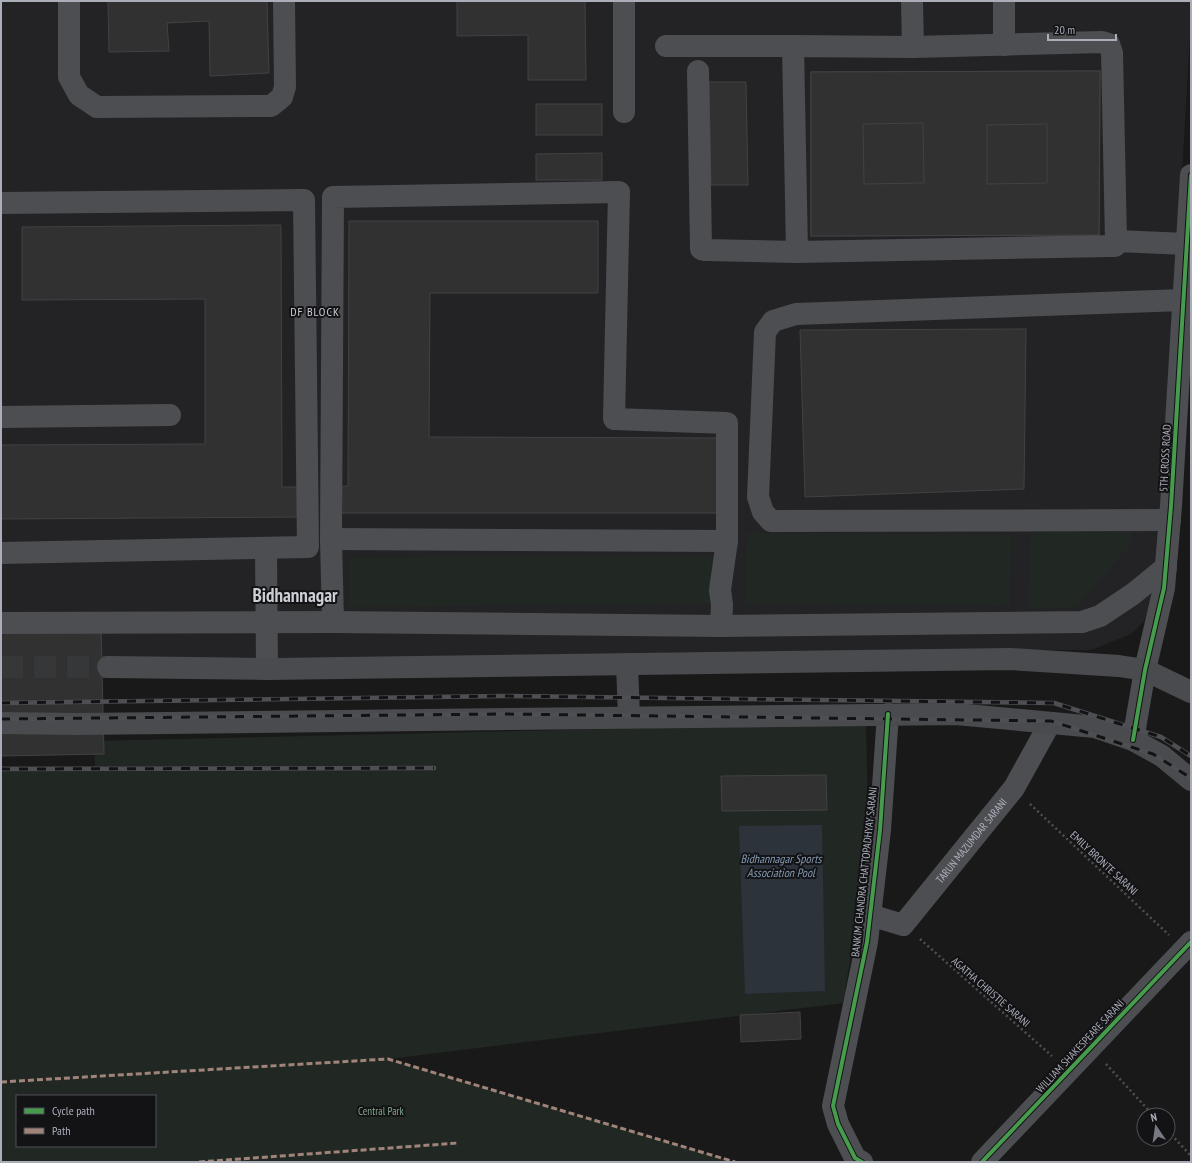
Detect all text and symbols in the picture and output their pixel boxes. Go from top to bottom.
scale bar [1048,16,1116,42]
text: 20 m [1054,22,1075,37]
district label: DF BLOCK [290,304,340,319]
street label: 5TH CROSS ROAD [1156,424,1174,492]
district label: Bidhannagar [252,583,338,607]
street label: BANKIM CHANDRA CHATTOPADHYAY SARANI [848,786,880,958]
street label: TARUN MAZUMDAR SARANI [933,795,1010,886]
street label: EMILY BRONTE SARANI [1067,828,1141,898]
water label: Bidhannagar Sports Association Pool [740,851,824,880]
street label: AGATHA CHRISTIE SARANI [949,954,1033,1030]
street label: WILLIAM SHAKESPEARE SARANI [1033,996,1127,1096]
legend [16,1095,156,1147]
text: Cycle path [52,1103,95,1118]
park label: Central Park [358,1104,405,1118]
north arrow [1136,1107,1176,1147]
text: N [1149,1110,1158,1125]
text: Path [52,1123,70,1138]

